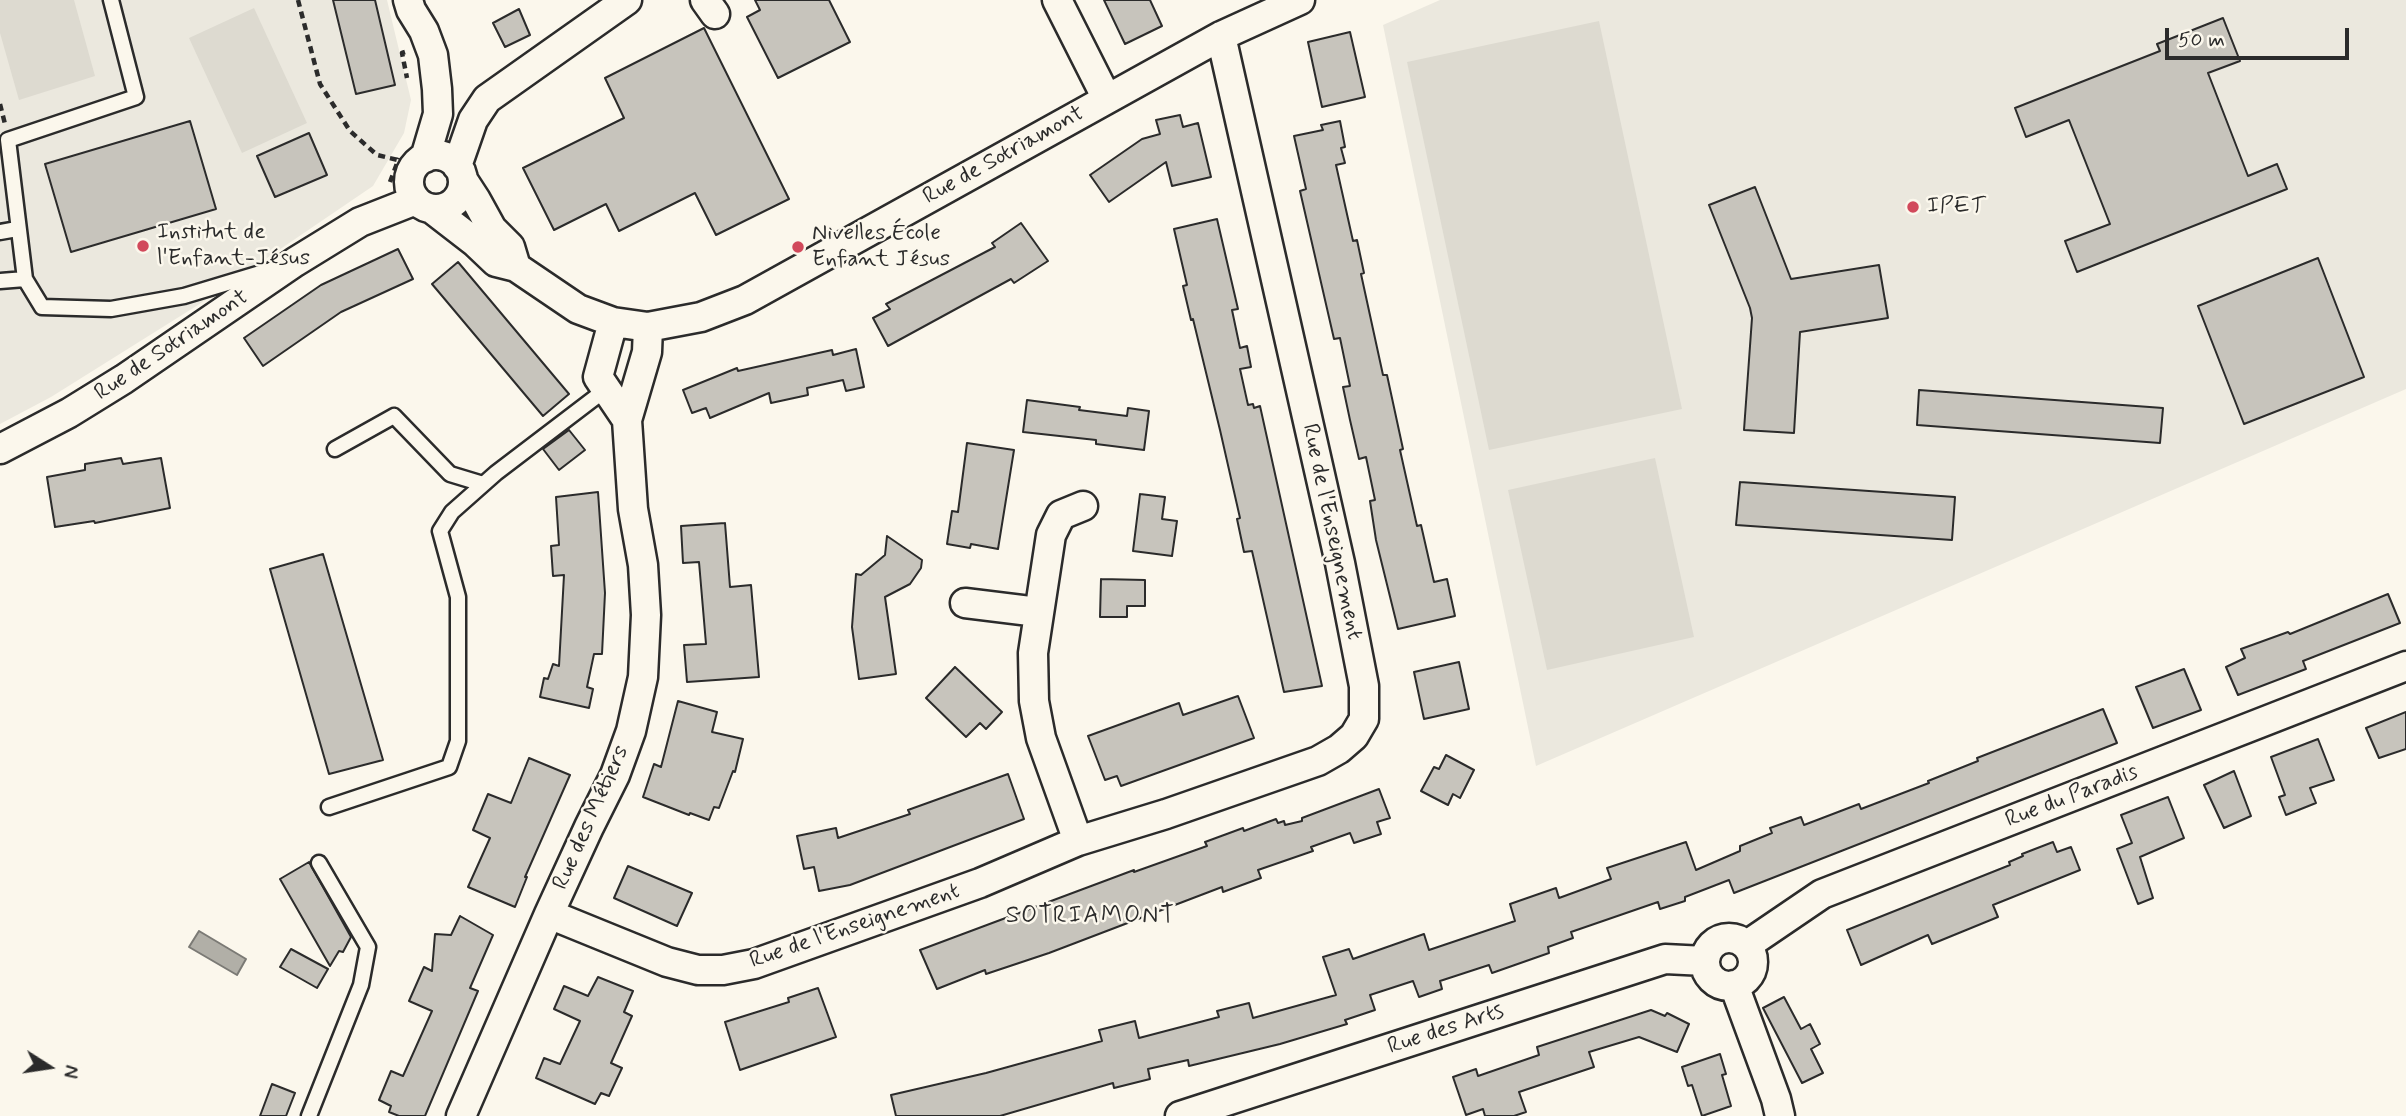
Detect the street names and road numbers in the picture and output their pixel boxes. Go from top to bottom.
street label: Rue de Sotriamont [919,100,1089,212]
street label: Rue de Sotriamont [90,284,254,408]
street label: Rue de l'Enseignement [1295,421,1367,643]
street label: Rue des Métiers [548,741,636,895]
street label: Rue du Paradis [2002,759,2142,835]
street label: Rue de l'Enseignement [746,878,964,976]
street label: Rue des Arts [1384,998,1508,1062]

